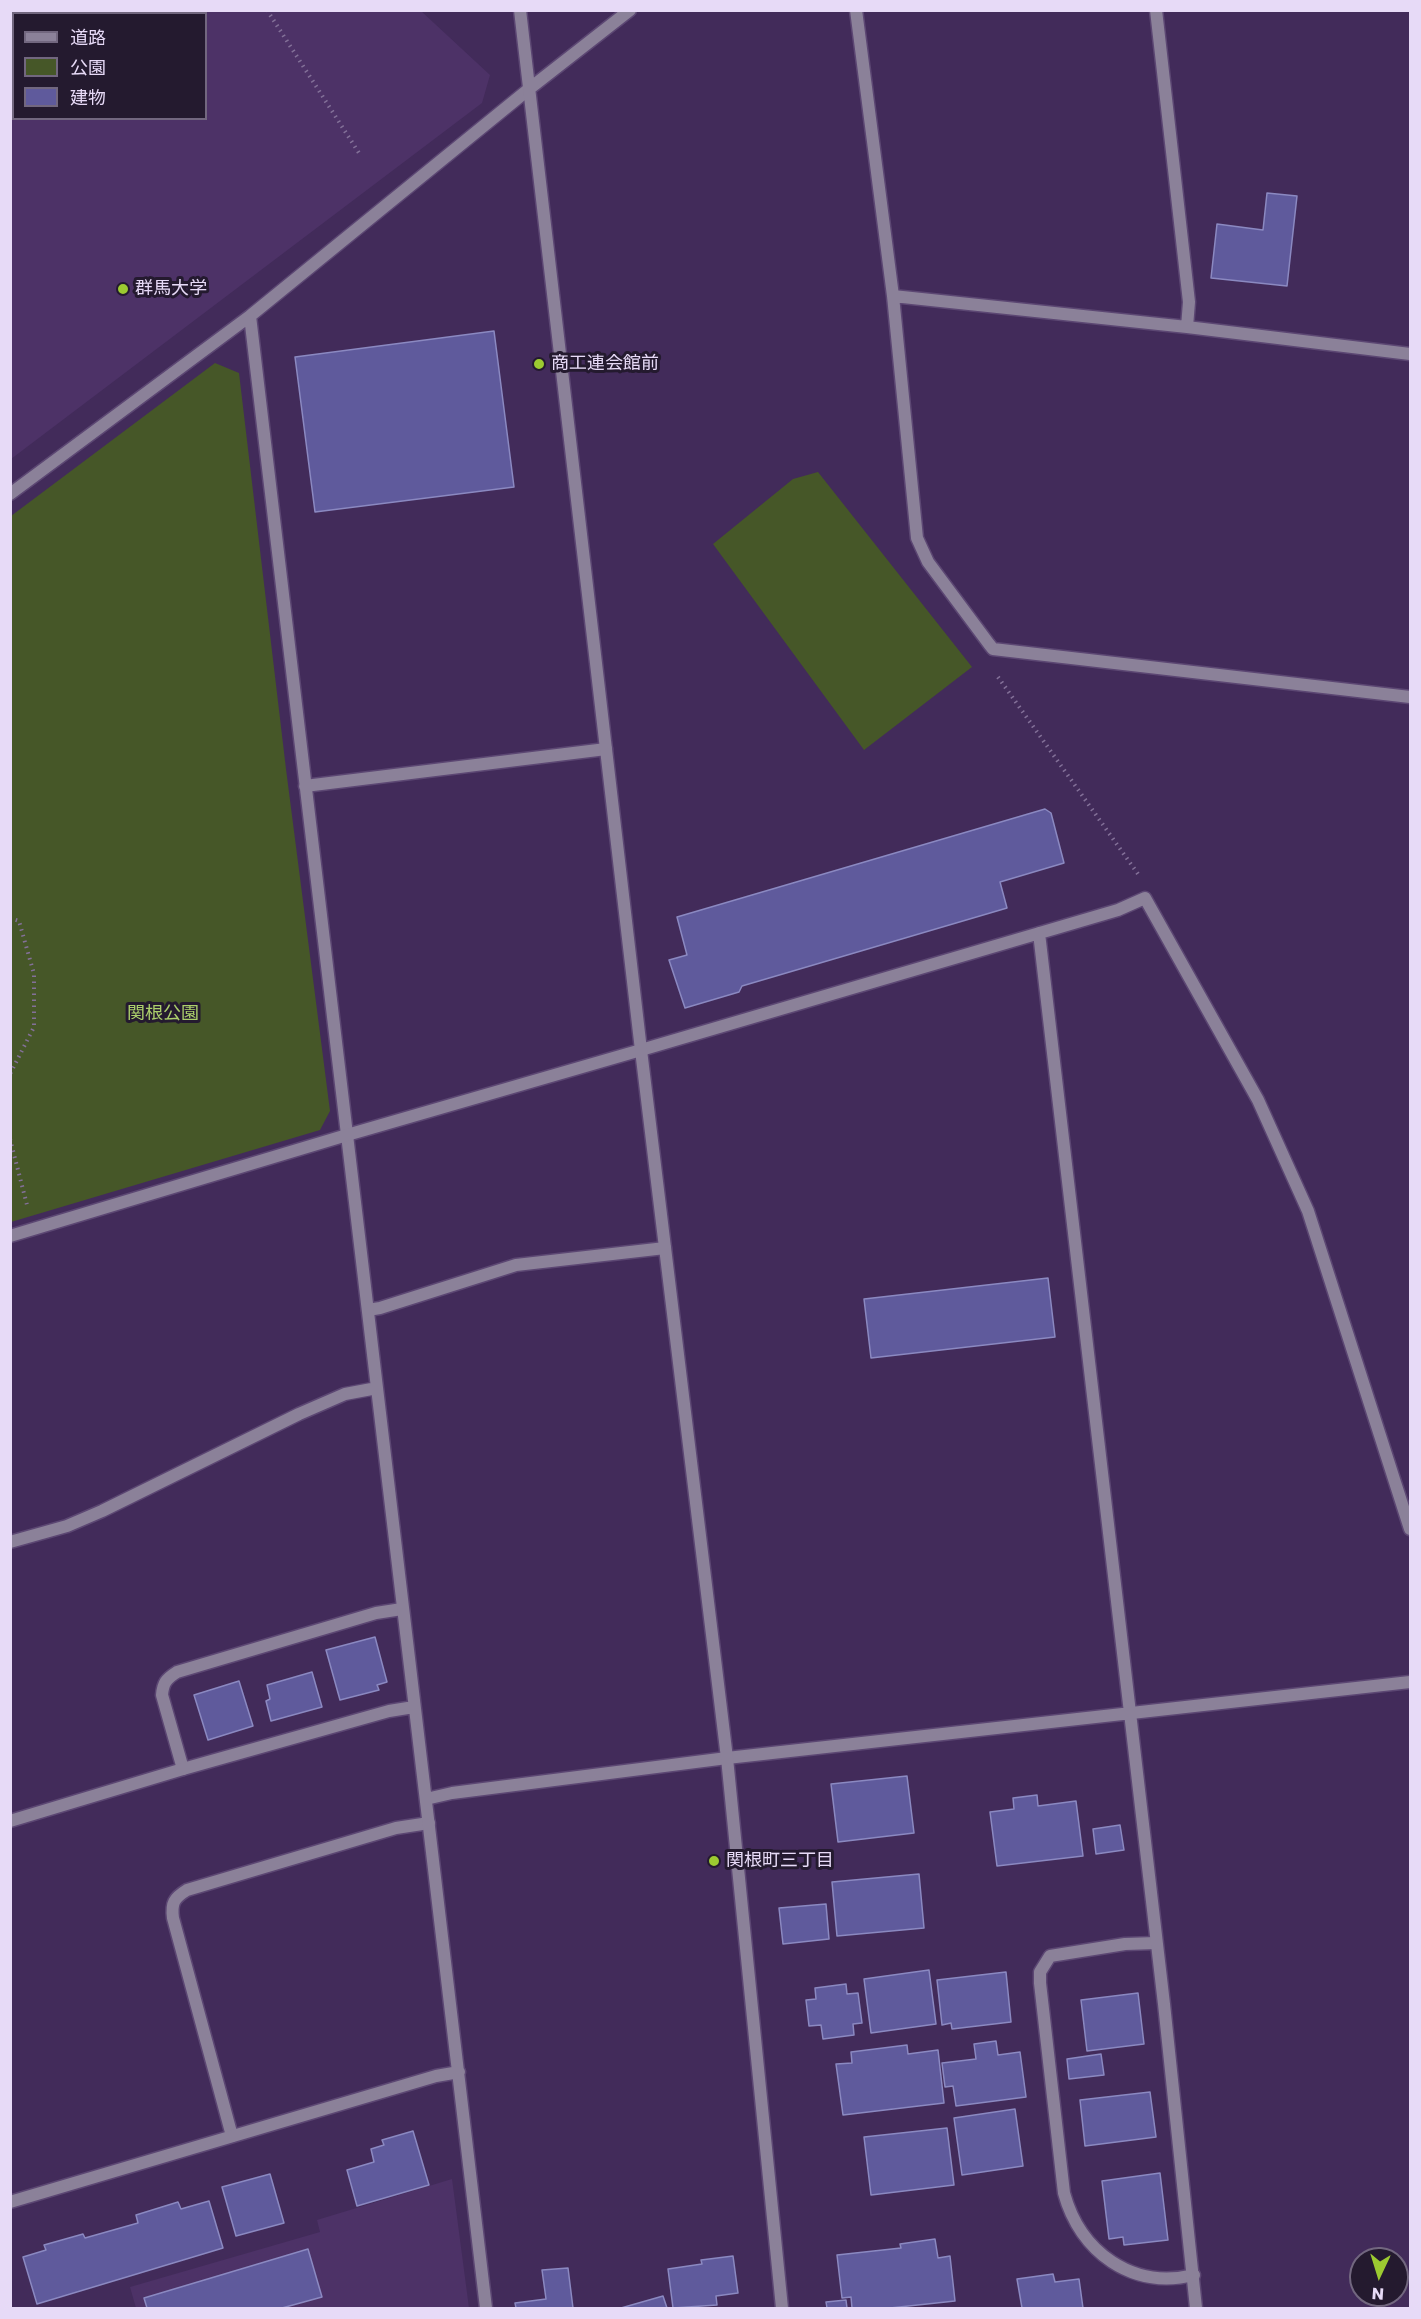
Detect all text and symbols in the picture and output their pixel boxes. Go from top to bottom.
legend [12,12,207,120]
text: 道路 [70,25,106,50]
text: 公園 [70,55,106,80]
text: 建物 [70,85,106,110]
place label: 群馬大学 [135,278,207,300]
marker: 群馬大学 [116,282,130,296]
place label: 商工連会館前 [551,353,659,375]
marker: 商工連会館前 [532,357,546,371]
park label: 関根公園 [127,1003,199,1025]
place label: 関根町三丁目 [726,1850,834,1872]
marker: 関根町三丁目 [707,1854,721,1868]
north arrow [1349,2247,1409,2307]
text: N [1371,2282,1385,2305]

